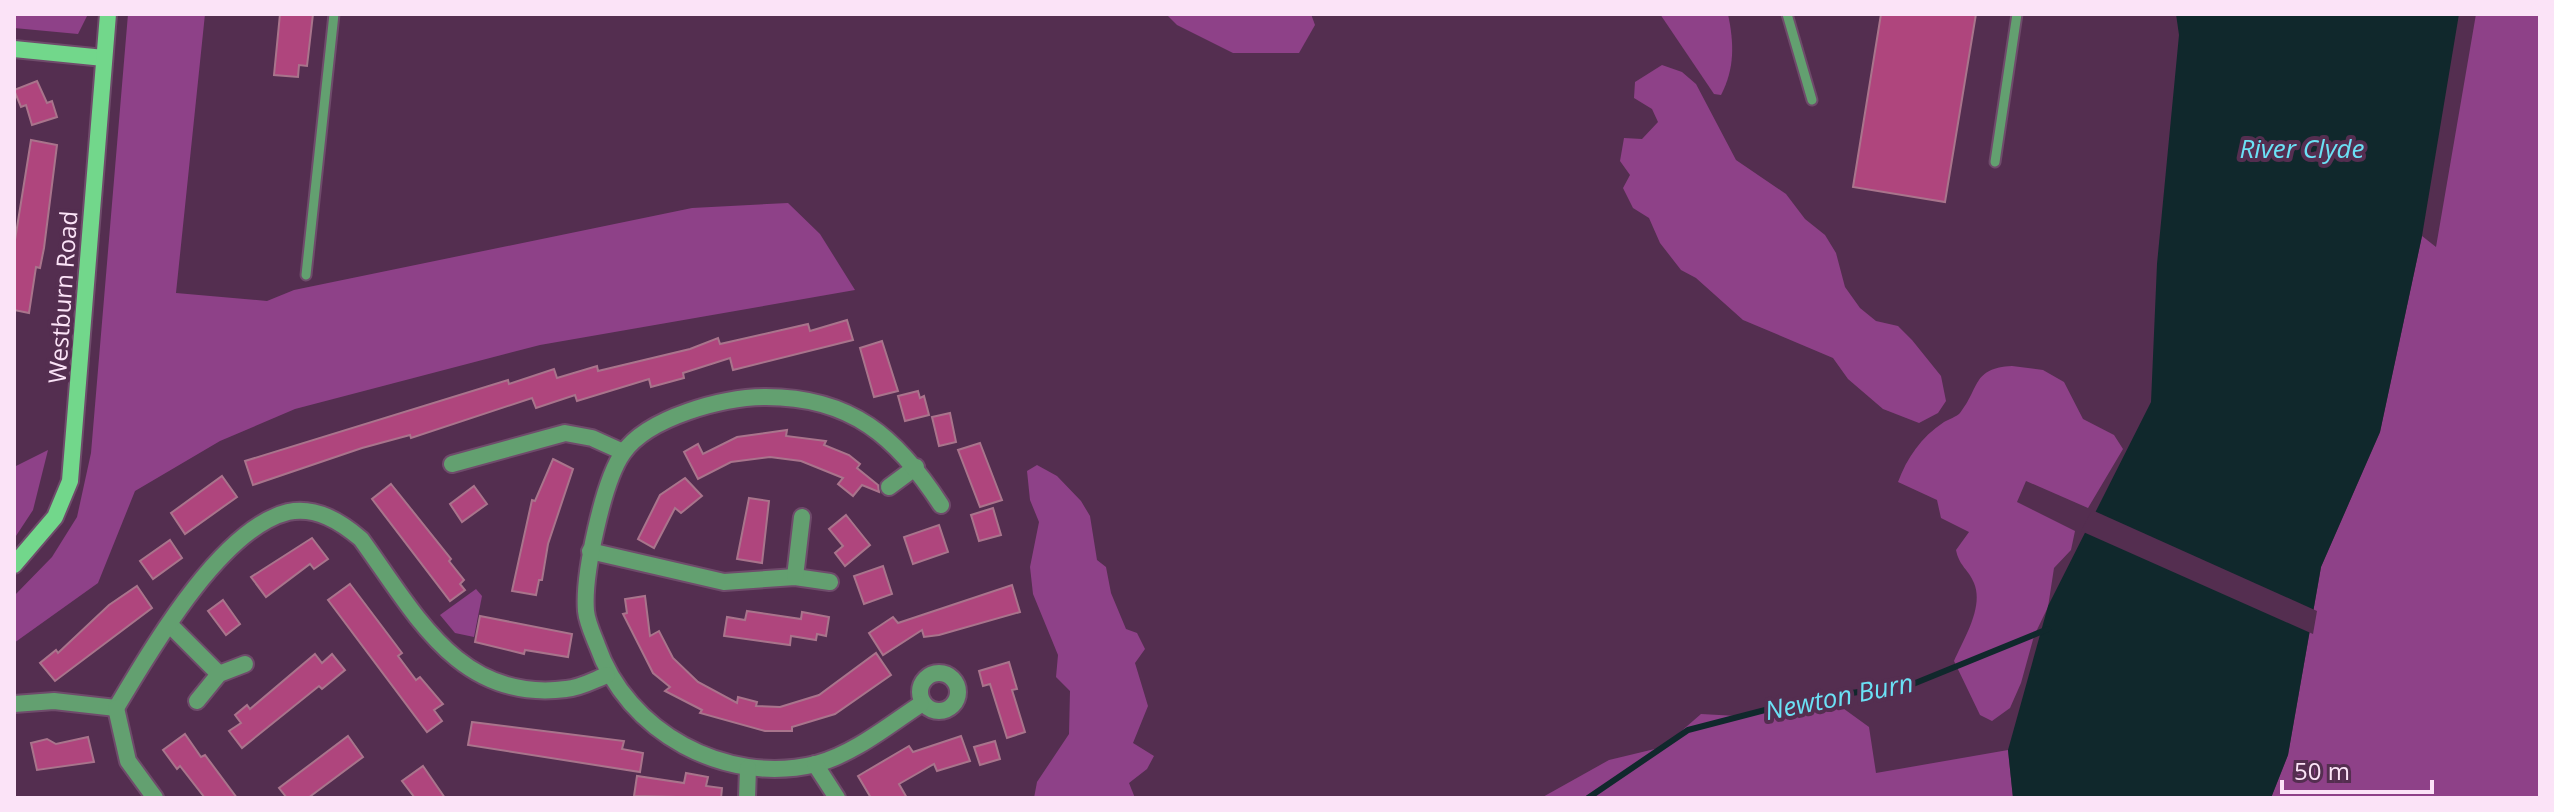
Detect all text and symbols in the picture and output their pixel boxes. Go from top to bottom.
water label: River Clyde [2239,130,2365,166]
street label: Westburn Road [40,210,84,384]
water label: Newton Burn [1762,664,1916,728]
scale bar [2282,744,2432,794]
text: 50 m [2294,754,2350,787]

